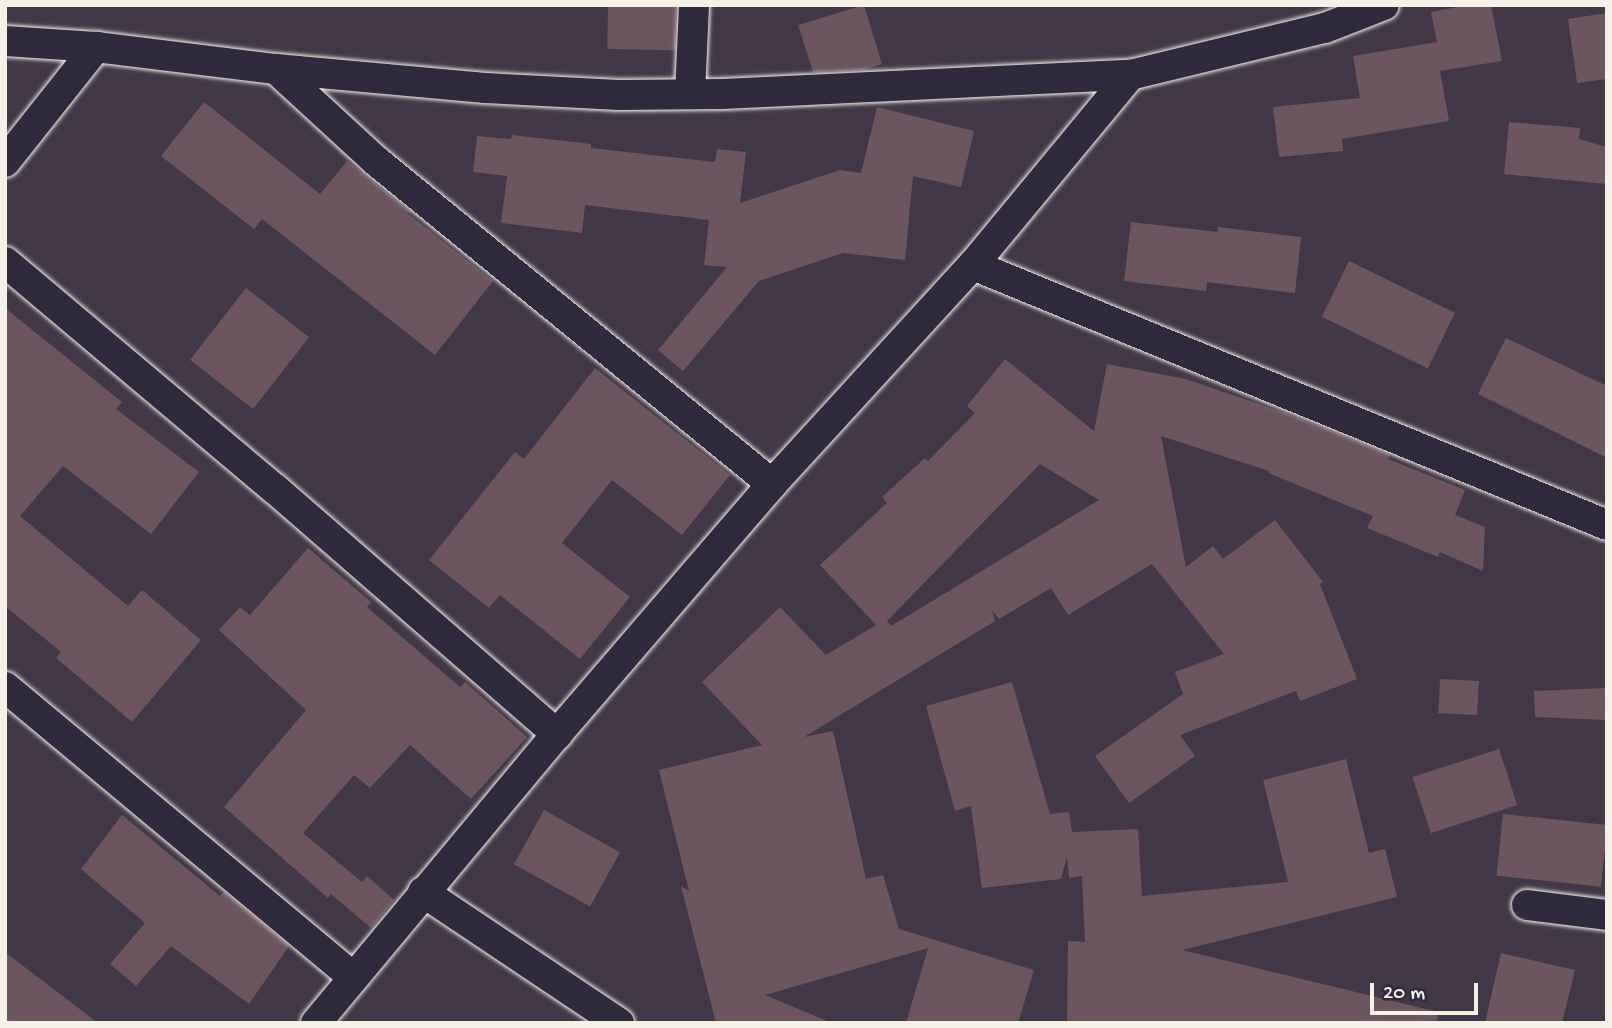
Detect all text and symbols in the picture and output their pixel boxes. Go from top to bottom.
scale bar [1374,968,1482,1012]
text: 20 m [1383,982,1425,1007]

